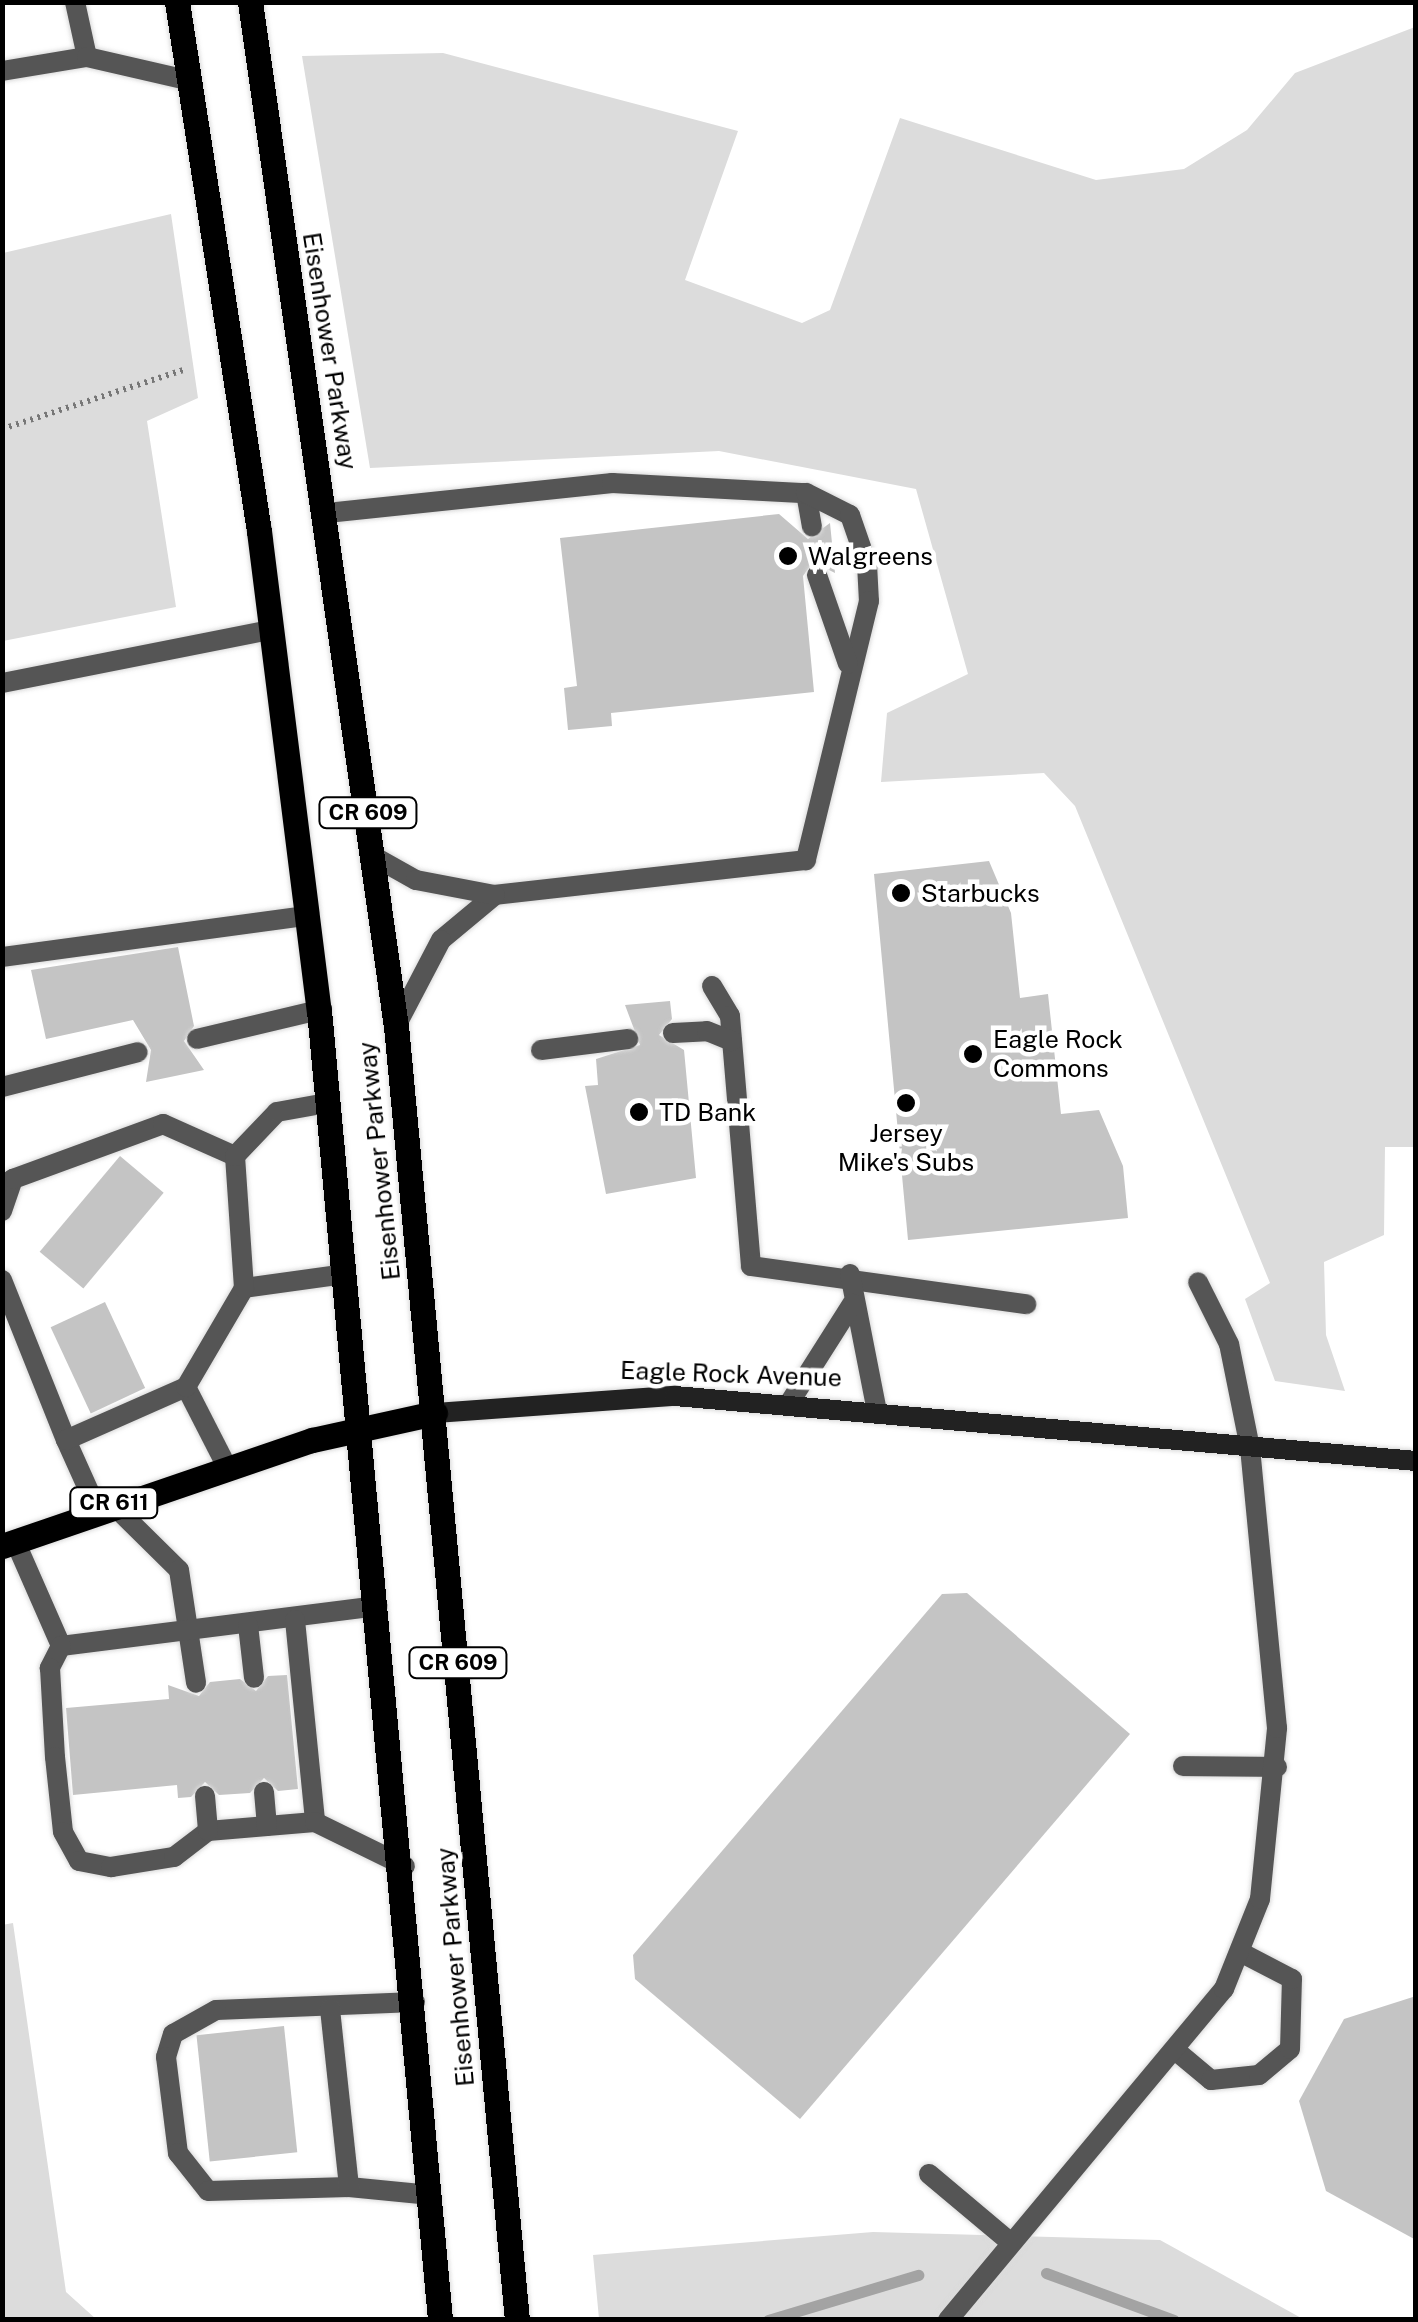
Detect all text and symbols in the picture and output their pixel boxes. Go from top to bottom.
street label: Eisenhower Parkway [296,230,364,472]
place label: Walgreens [808,541,933,571]
marker: Walgreens [777,545,799,567]
road number: CR 609 [318,796,418,830]
place label: Starbucks [921,878,1040,908]
marker: Starbucks [890,882,912,904]
place label: Eagle Rock Commons [993,1025,1123,1084]
street label: Eisenhower Parkway [352,1040,406,1282]
marker: Eagle Rock Commons [962,1043,984,1065]
marker: Jersey Mike's Subs [895,1092,917,1114]
place label: TD Bank [659,1097,756,1127]
marker: TD Bank [628,1101,650,1123]
place label: Jersey Mike's Subs [838,1119,974,1178]
street label: Eagle Rock Avenue [620,1355,842,1393]
road number: CR 611 [69,1486,159,1520]
road number: CR 609 [408,1646,508,1680]
street label: Eisenhower Parkway [430,1846,480,2088]

